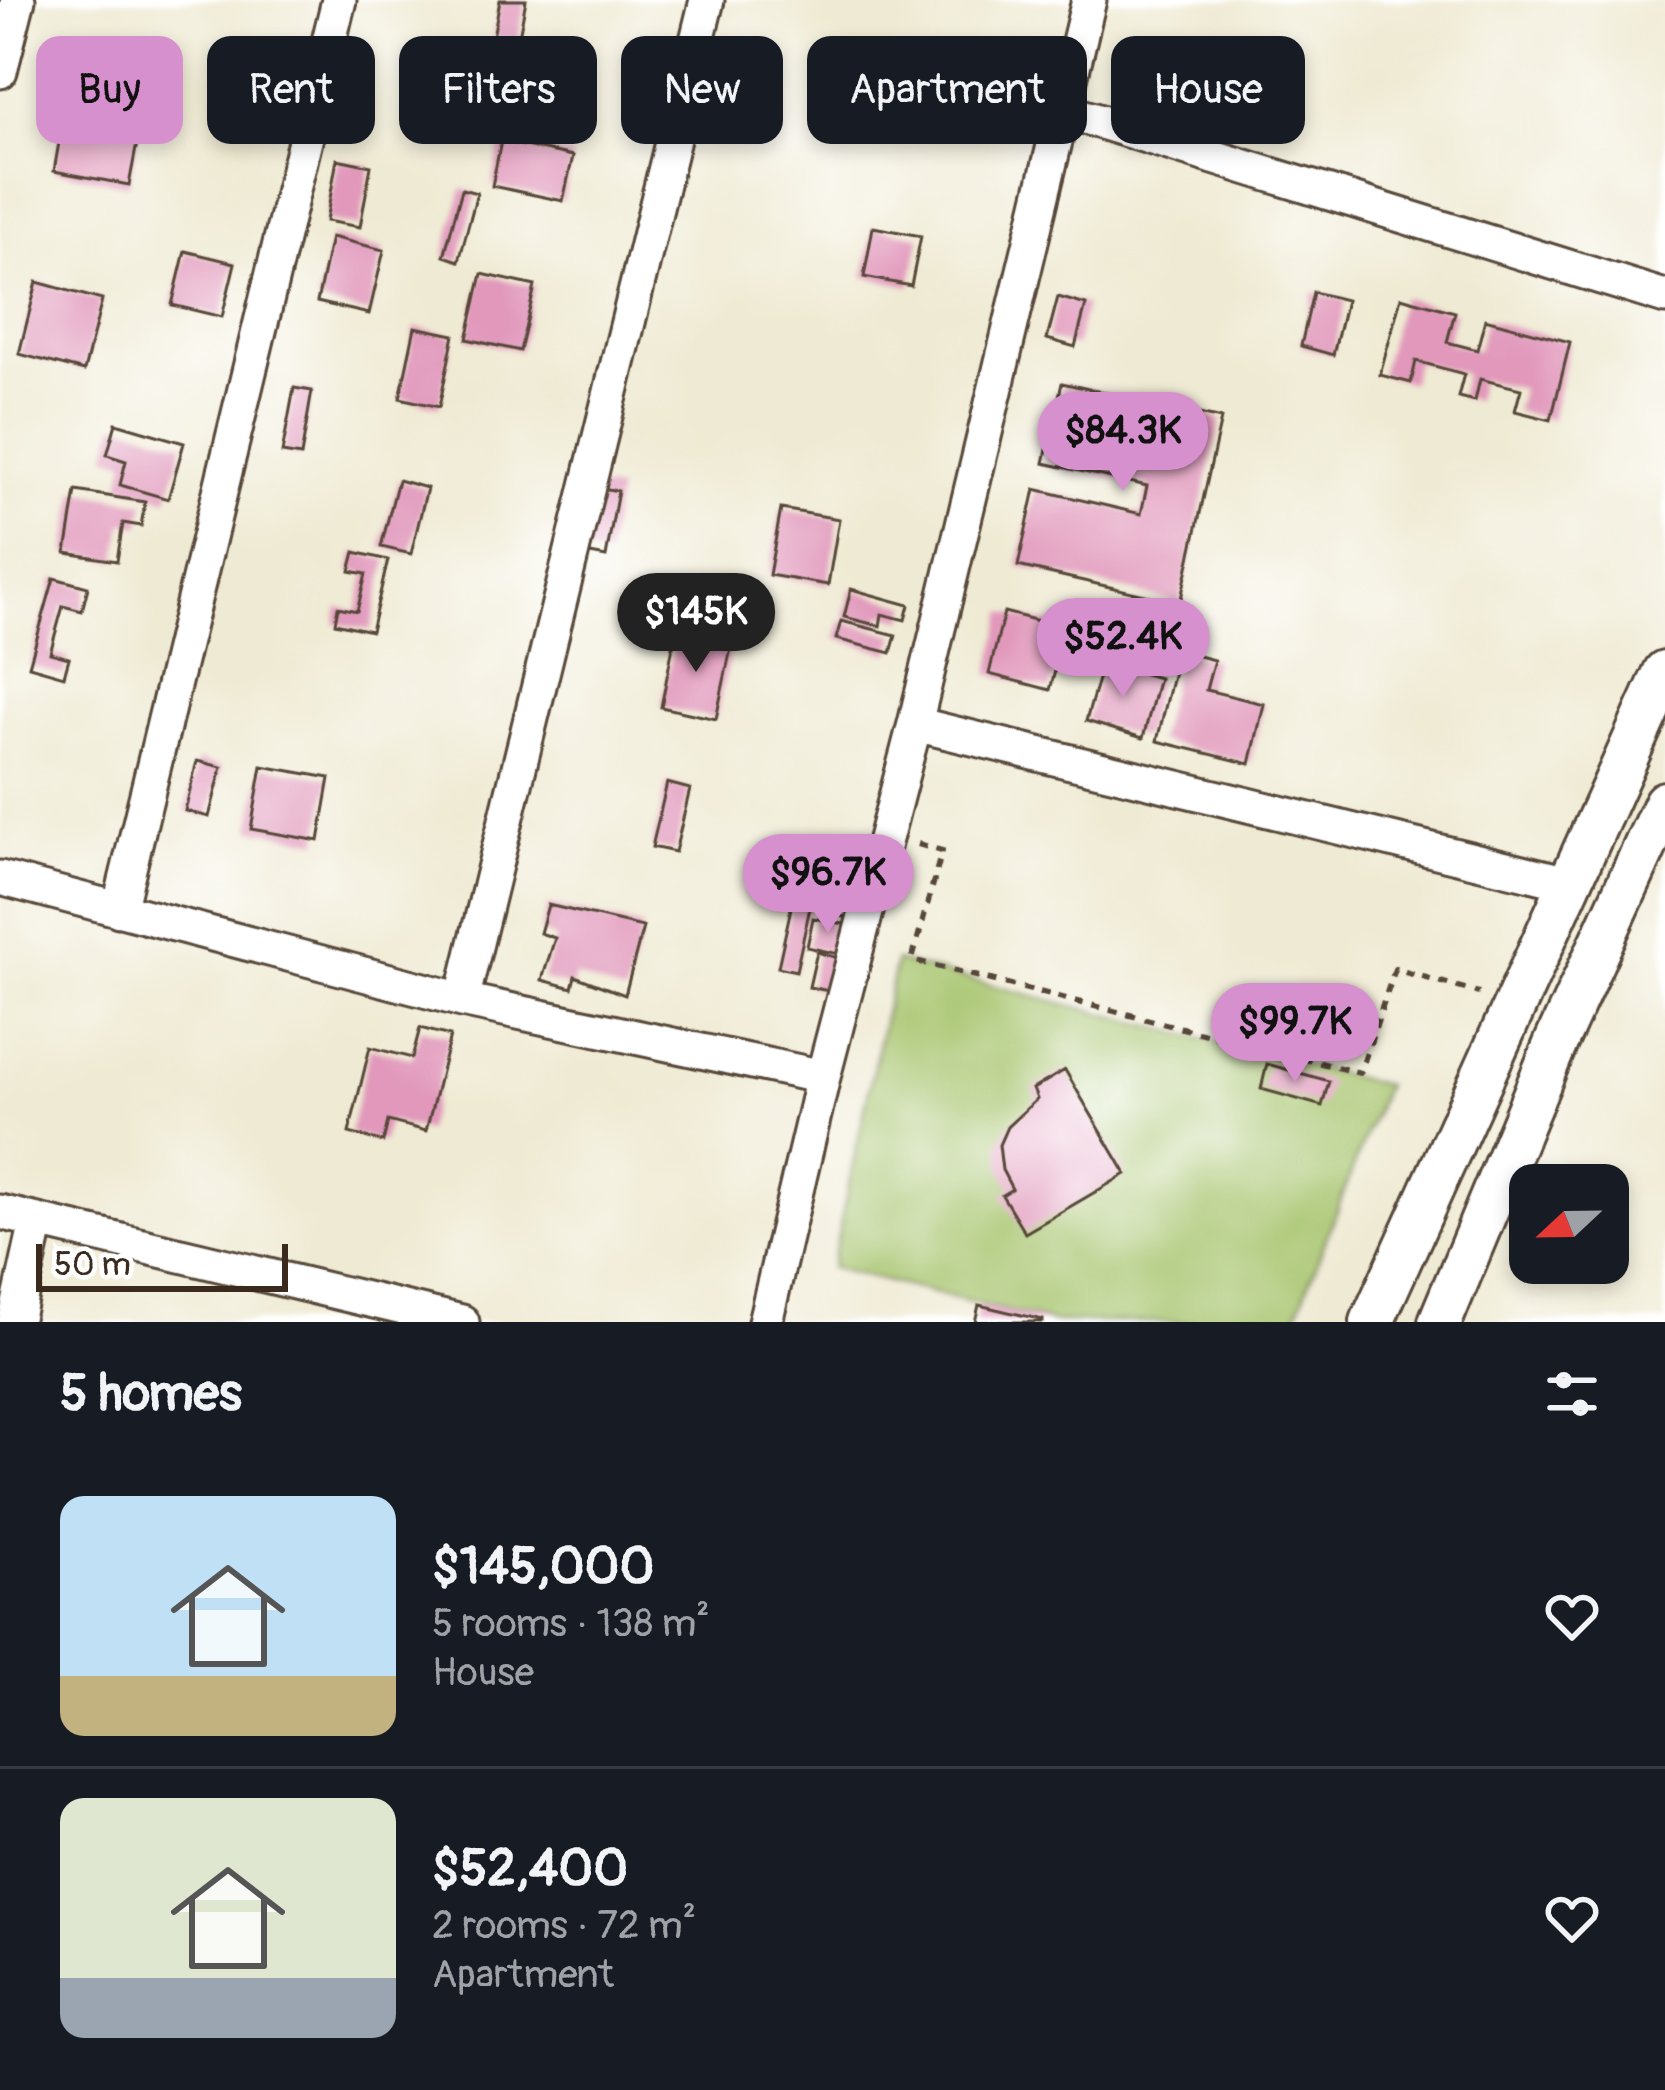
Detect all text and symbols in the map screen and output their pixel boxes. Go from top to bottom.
chip: Buy [36,36,183,144]
chip: Rent [207,36,375,144]
chip: Filters [399,36,597,144]
chip: New [621,36,783,144]
chip: Apartment [807,36,1087,144]
chip: House [1111,36,1305,144]
pin: $84.3K [1025,392,1221,494]
text: $84.3K [1064,406,1182,455]
pin: $145K [612,573,780,675]
text: $145K [644,587,748,636]
pin: $52.4K [1025,598,1221,700]
text: $52.4K [1064,612,1182,661]
pin: $96.7K [730,834,926,936]
text: $96.7K [770,848,886,897]
pin: $99.7K [1197,983,1393,1085]
text: $99.7K [1238,997,1352,1046]
north arrow [1509,1164,1629,1284]
map controls [1509,1164,1629,1284]
scale bar [36,1238,288,1291]
text: 50 m [54,1244,131,1285]
icon: filters [1539,1361,1605,1427]
text: 5 homes [60,1362,242,1426]
text: $145,000 [432,1535,654,1599]
icon: home [156,1544,300,1688]
icon: heart [1539,1583,1605,1649]
text: 5 rooms · 138 m² [432,1599,710,1648]
text: House [432,1648,534,1697]
text: $52,400 [432,1837,628,1901]
icon: home [156,1846,300,1990]
icon: heart [1539,1885,1605,1951]
text: 2 rooms · 72 m² [432,1901,696,1950]
text: Apartment [432,1950,614,1999]

